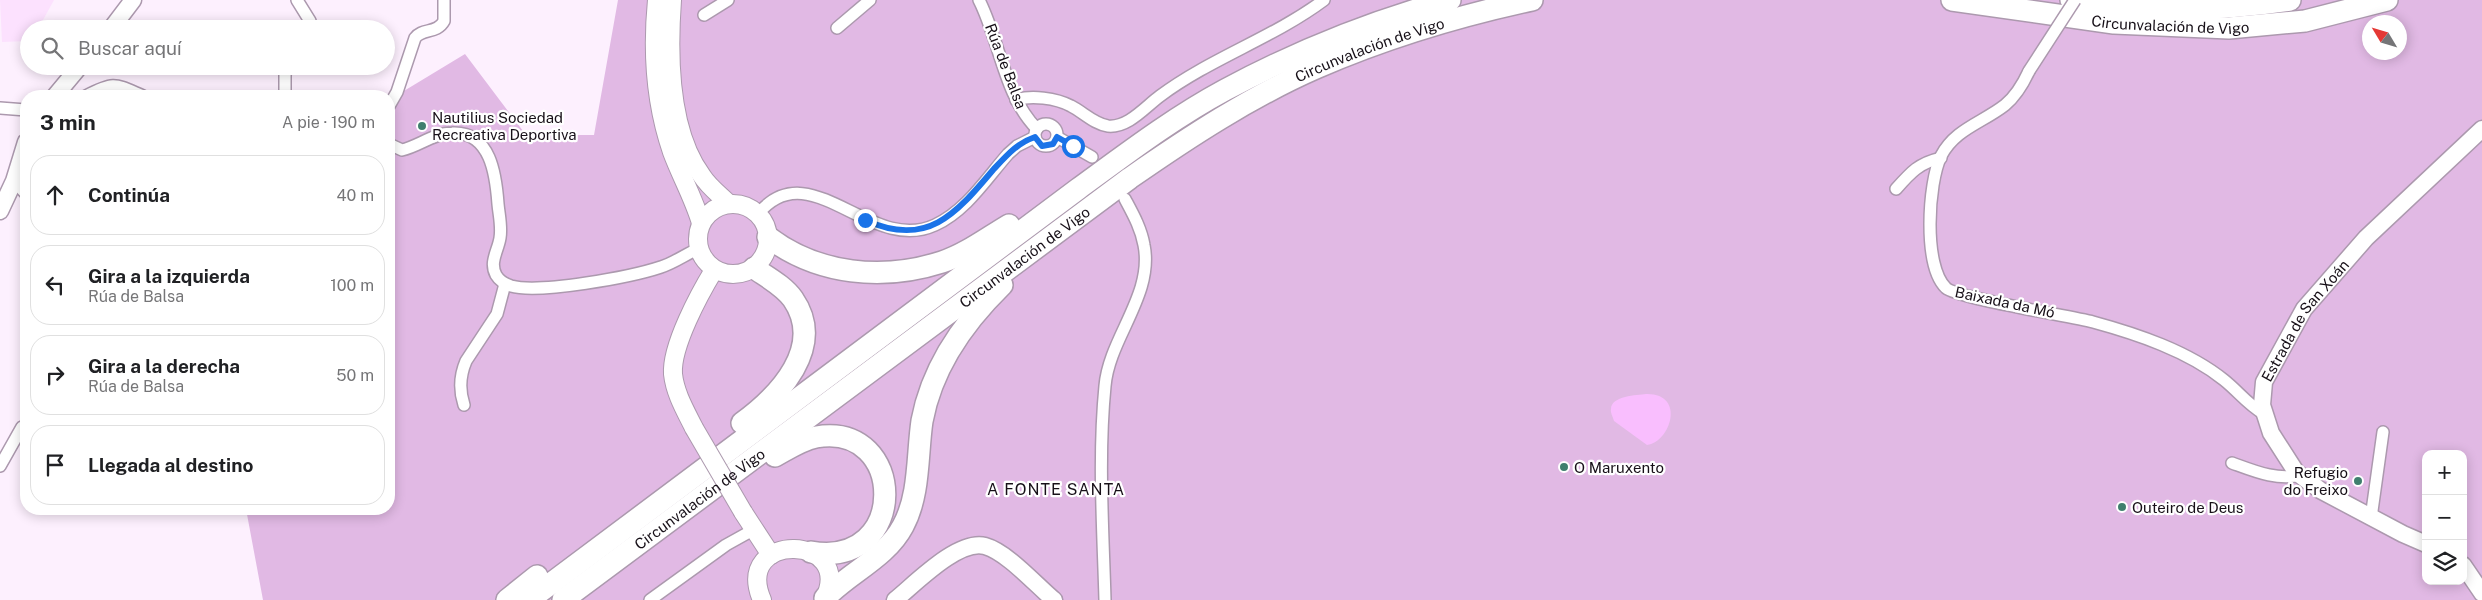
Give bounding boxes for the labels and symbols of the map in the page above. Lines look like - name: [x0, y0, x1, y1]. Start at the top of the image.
- street label: Circunvalación de Vigo: [2090, 11, 2250, 37]
- street label: Circunvalación de Vigo: [1292, 14, 1446, 85]
- north arrow: [2362, 15, 2407, 60]
- street label: Rúa de Balsa: [982, 21, 1030, 111]
- place label: Nautilius Sociedad Recreativa Deportiva: [432, 109, 577, 143]
- marker: Nautilius Sociedad Recreativa Deportiva: [416, 120, 428, 132]
- route start: [1062, 135, 1085, 158]
- street label: Circunvalación de Vigo: [956, 203, 1093, 311]
- route end: [854, 209, 877, 232]
- street label: Estrada de San Xoán: [2258, 256, 2352, 384]
- street label: Baixada da Mó: [1953, 283, 2057, 321]
- street label: Circunvalación de Vigo: [631, 444, 768, 553]
- place label: O Maruxento: [1574, 459, 1664, 476]
- marker: O Maruxento: [1558, 461, 1570, 473]
- place label: Refugio do Freixo: [2283, 464, 2348, 498]
- marker: Refugio do Freixo: [2352, 475, 2364, 487]
- district label: A FONTE SANTA: [987, 480, 1125, 499]
- place label: Outeiro de Deus: [2132, 499, 2243, 516]
- marker: Outeiro de Deus: [2116, 501, 2128, 513]

